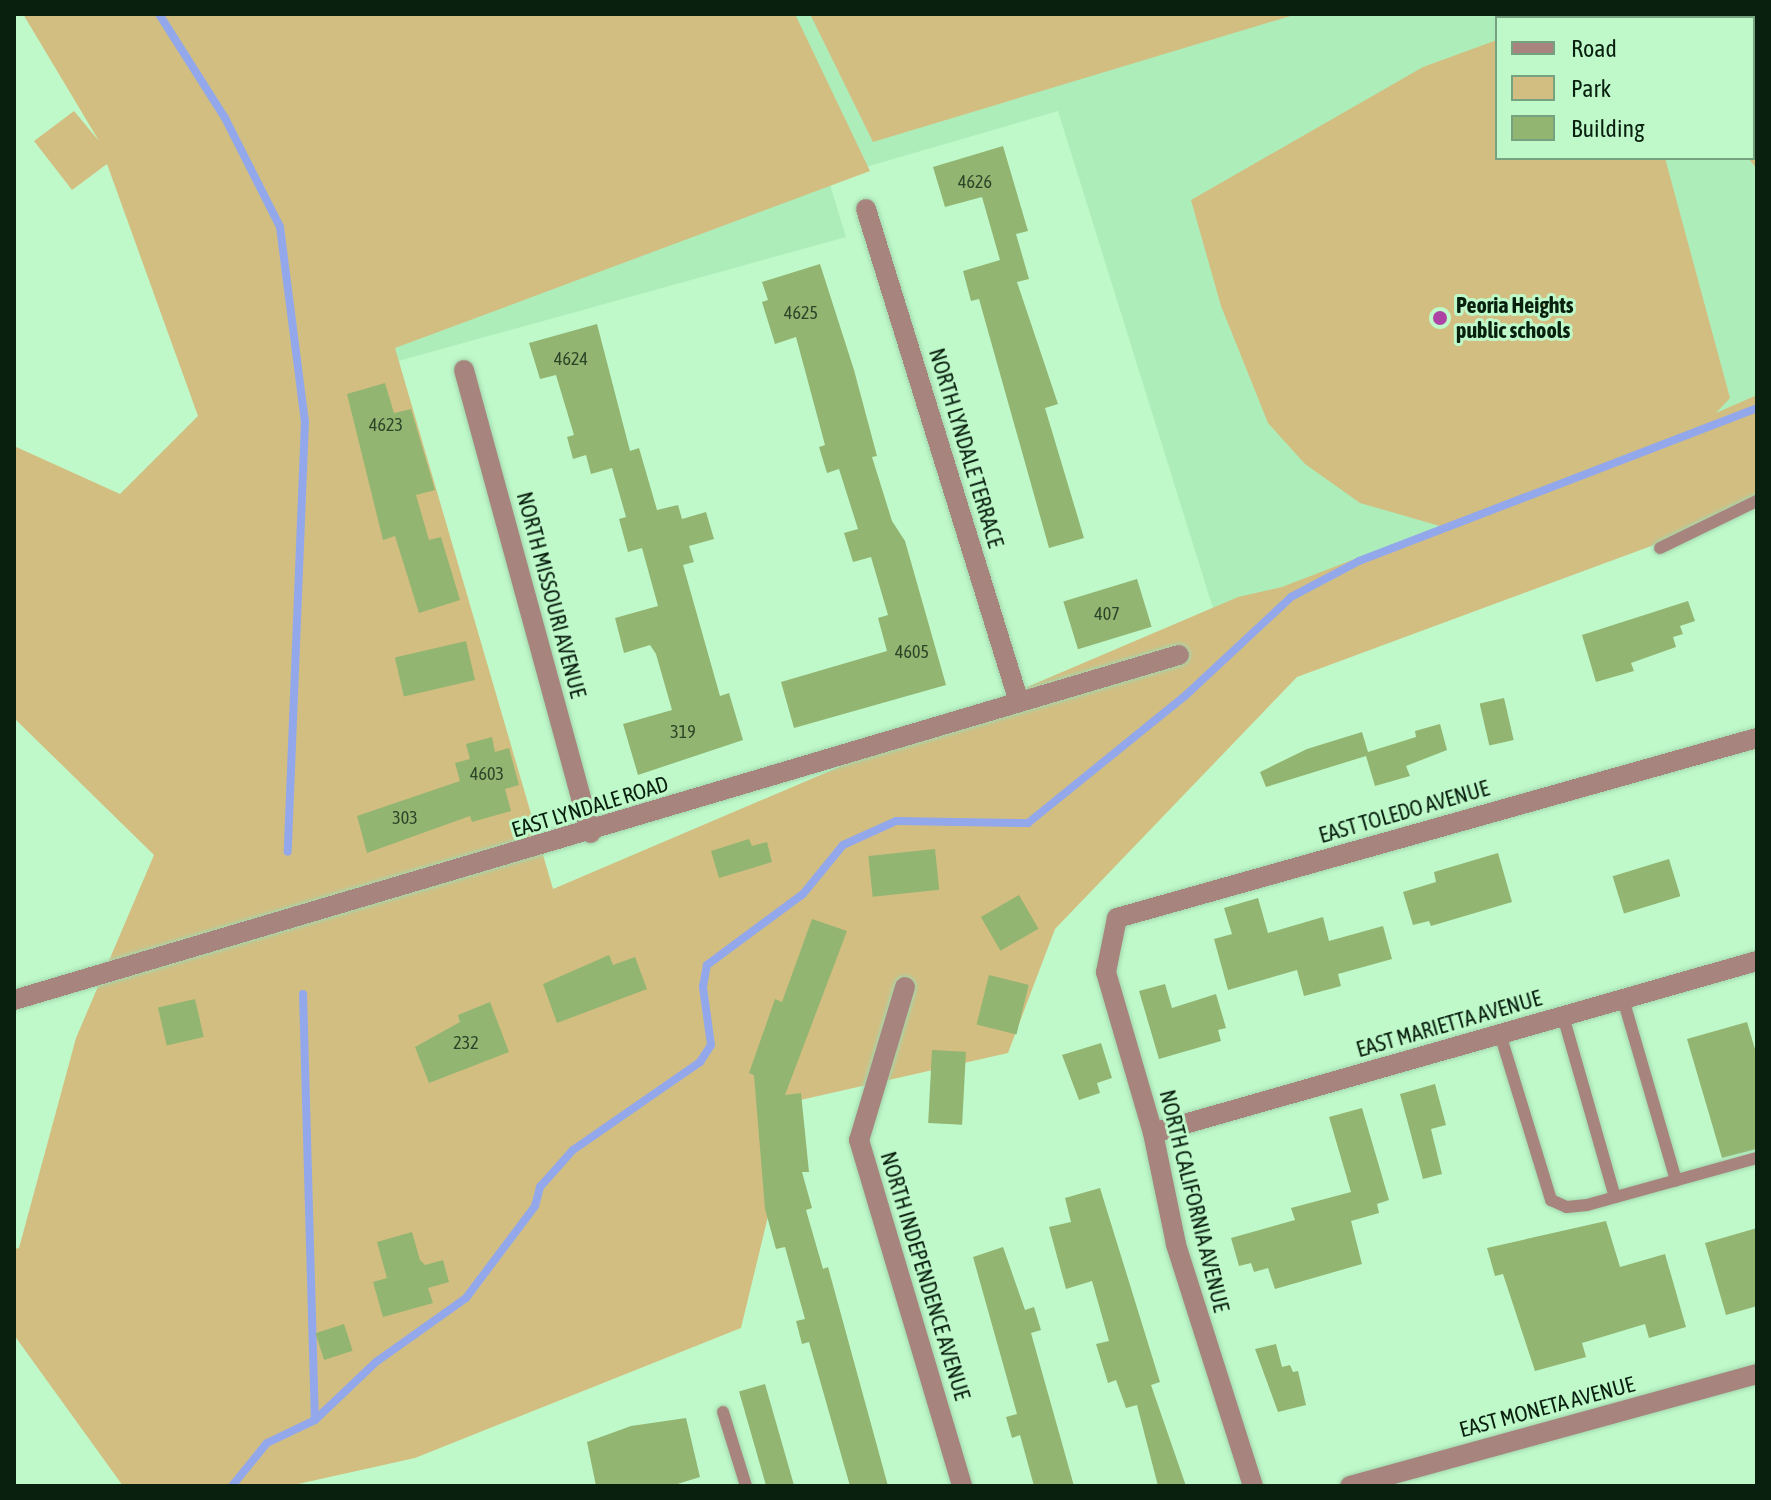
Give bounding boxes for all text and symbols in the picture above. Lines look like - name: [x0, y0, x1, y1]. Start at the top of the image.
- legend: [1495, 16, 1755, 160]
- text: Road: [1571, 35, 1617, 62]
- text: Park: [1571, 75, 1611, 102]
- text: Building: [1571, 115, 1644, 142]
- house number: 4626: [958, 171, 992, 193]
- place label: Peoria Heights public schools: [1456, 292, 1574, 344]
- house number: 4625: [784, 302, 818, 324]
- marker: Peoria Heights public schools: [1431, 309, 1449, 327]
- street label: NORTH LYNDALE TERRACE: [923, 345, 1009, 551]
- house number: 4624: [554, 348, 588, 370]
- house number: 4623: [369, 414, 403, 436]
- street label: NORTH MISSOURI AVENUE: [511, 489, 591, 701]
- house number: 407: [1094, 603, 1120, 625]
- house number: 4605: [895, 641, 929, 663]
- house number: 319: [670, 721, 696, 743]
- house number: 4603: [470, 763, 504, 785]
- street label: EAST LYNDALE ROAD: [508, 771, 672, 843]
- street label: EAST TOLEDO AVENUE: [1316, 775, 1492, 849]
- house number: 303: [392, 807, 418, 829]
- street label: EAST MARIETTA AVENUE: [1353, 985, 1545, 1063]
- house number: 232: [453, 1032, 479, 1054]
- street label: NORTH CALIFORNIA AVENUE: [1154, 1087, 1234, 1315]
- street label: NORTH INDEPENDENCE AVENUE: [875, 1149, 975, 1403]
- street label: EAST MONETA AVENUE: [1456, 1371, 1638, 1443]

